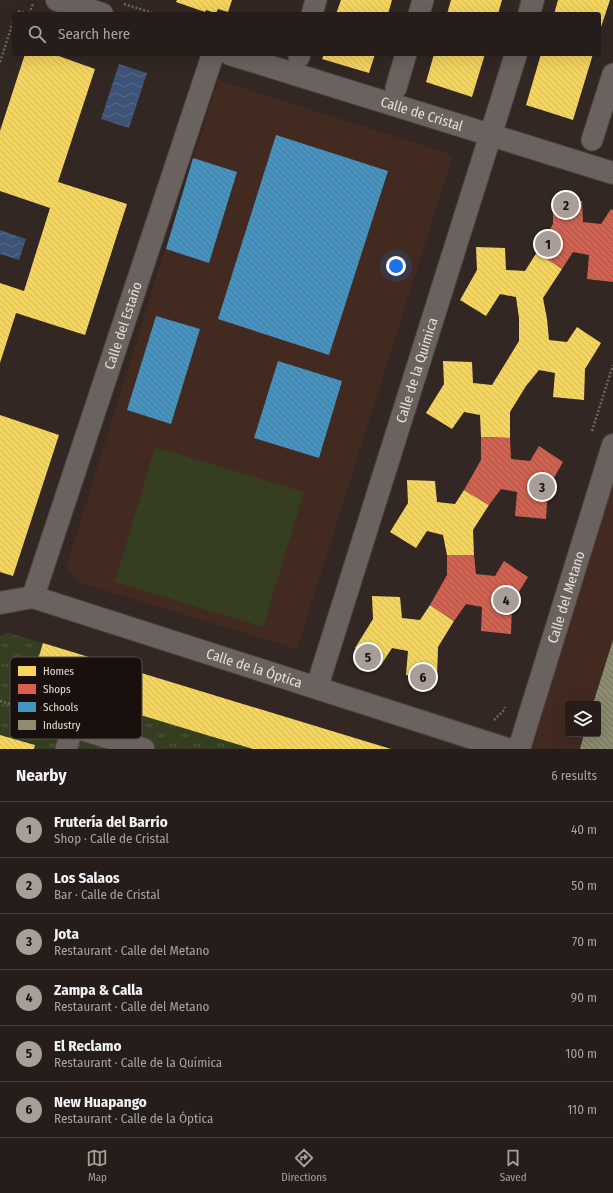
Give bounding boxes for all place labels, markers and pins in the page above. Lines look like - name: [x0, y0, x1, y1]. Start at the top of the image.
- pin: 2: [553, 190, 579, 220]
- pin: 1: [535, 229, 561, 259]
- pin: 3: [529, 472, 555, 502]
- pin: 4: [493, 585, 519, 615]
- pin: 5: [355, 642, 381, 672]
- pin: 6: [410, 662, 436, 692]

